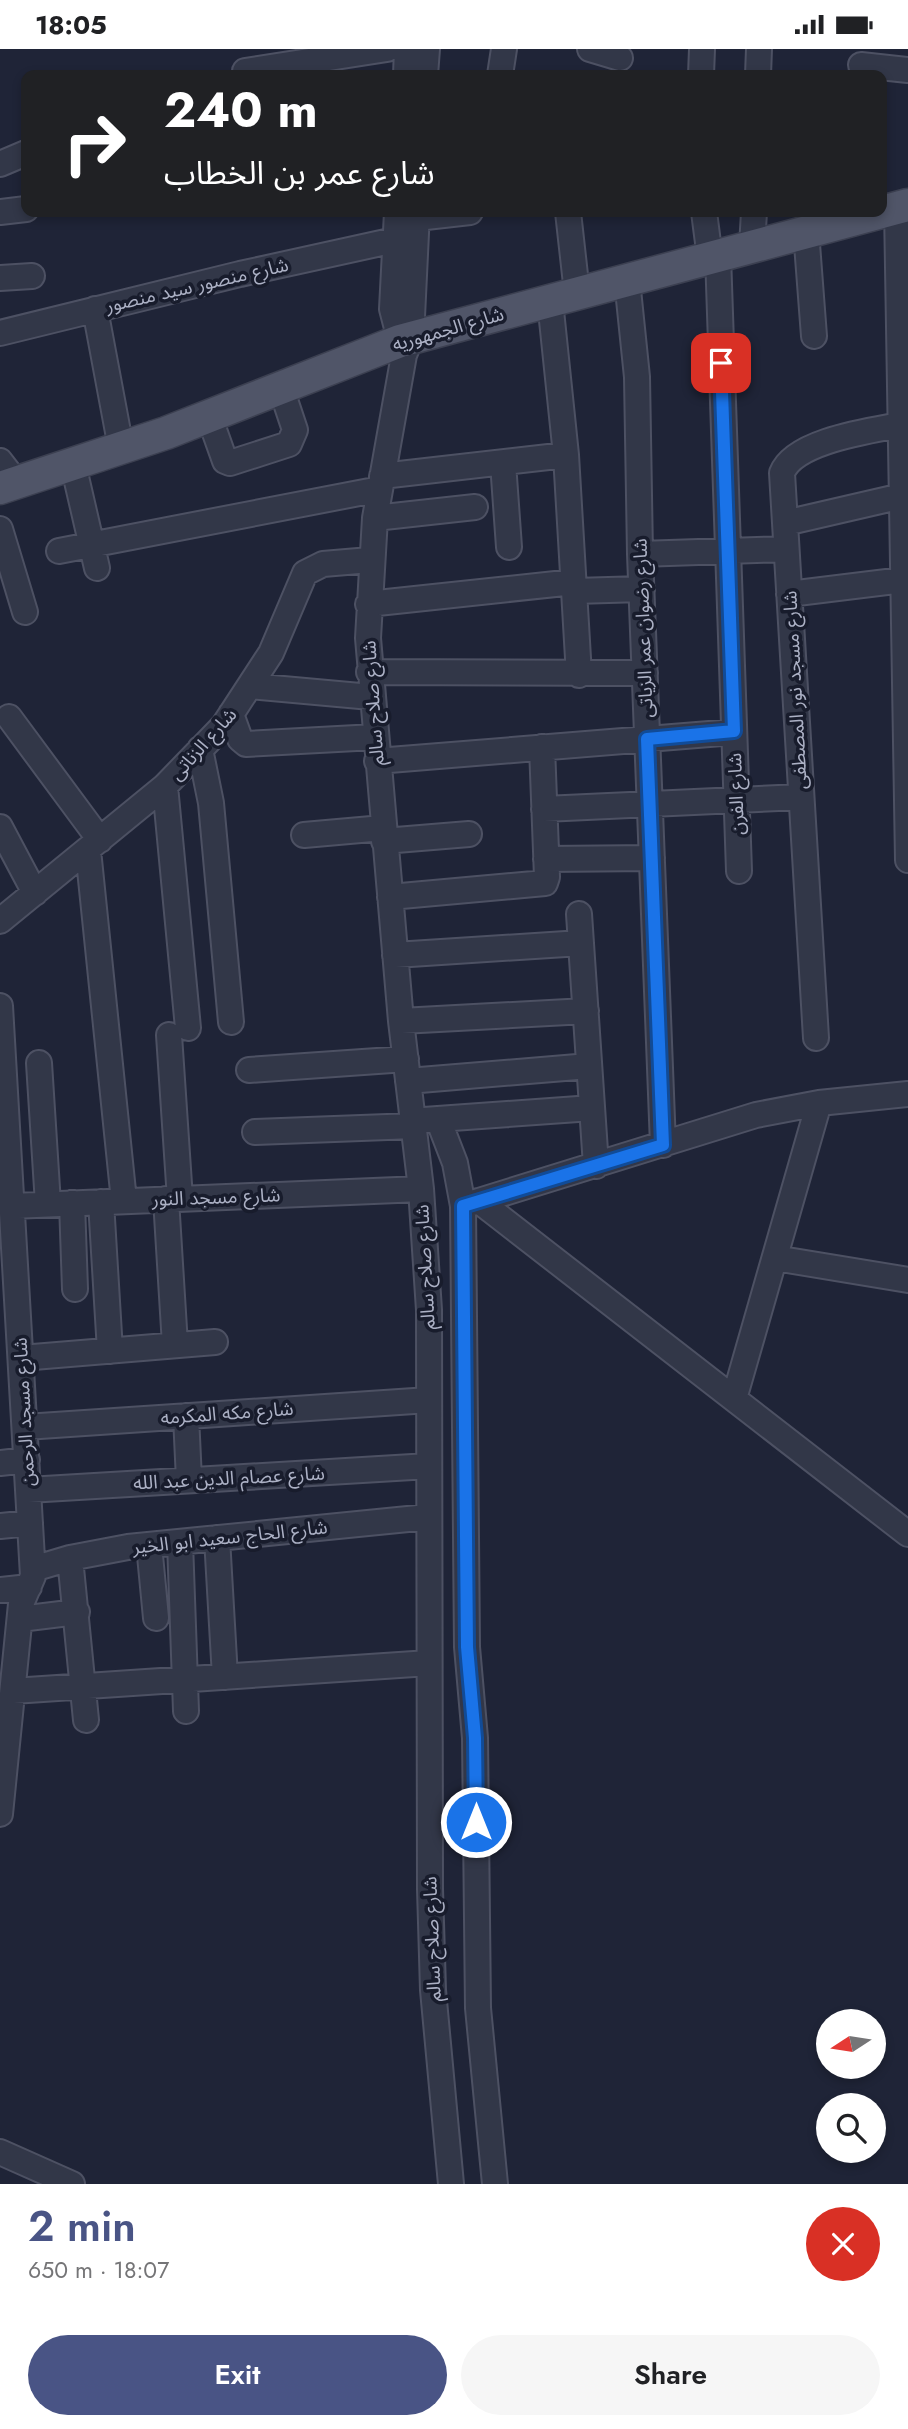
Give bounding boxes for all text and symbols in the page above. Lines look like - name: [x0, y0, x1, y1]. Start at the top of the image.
- text: 18:05: [35, 6, 107, 44]
- text: 240 m: [164, 75, 318, 145]
- icon: right: [49, 98, 140, 189]
- text: شارع عمر بن الخطاب: [164, 150, 435, 196]
- street label: شارع منصور سيد منصور: [102, 251, 291, 319]
- street label: شارع الجمهوريه: [389, 300, 507, 358]
- pin: [691, 333, 751, 393]
- icon: arrive: [702, 344, 740, 382]
- street label: شارع رضوان عمر الزياتى: [626, 538, 660, 718]
- street label: شارع مسجد نور المصطفى: [776, 590, 814, 790]
- street label: شارع صلاح سالم: [355, 640, 392, 766]
- street label: شارع الزناتى: [163, 702, 243, 786]
- street label: شارع الفرن: [721, 752, 751, 836]
- street label: شارع مسجد النور: [150, 1181, 281, 1213]
- street label: شارع صلاح سالم: [408, 1204, 443, 1330]
- street label: شارع مسجد الرحمن: [7, 1337, 41, 1487]
- street label: شارع مكه المكرمه: [160, 1395, 294, 1431]
- street label: شارع عصام الدين عبد الله: [133, 1459, 326, 1498]
- street label: شارع الحاج سعيد ابو الخير: [130, 1513, 329, 1561]
- position arrow: [439, 1785, 513, 1859]
- street label: شارع صلاح سالم: [416, 1876, 449, 2002]
- north arrow: [816, 2009, 886, 2079]
- map controls: [816, 2009, 886, 2163]
- button: search: [816, 2093, 886, 2163]
- text: 2 min: [28, 2196, 136, 2257]
- button: close: [806, 2207, 880, 2281]
- text: 650 m · 18:07: [28, 2253, 169, 2287]
- button: Exit: [28, 2335, 447, 2415]
- button: Share: [461, 2335, 880, 2415]

